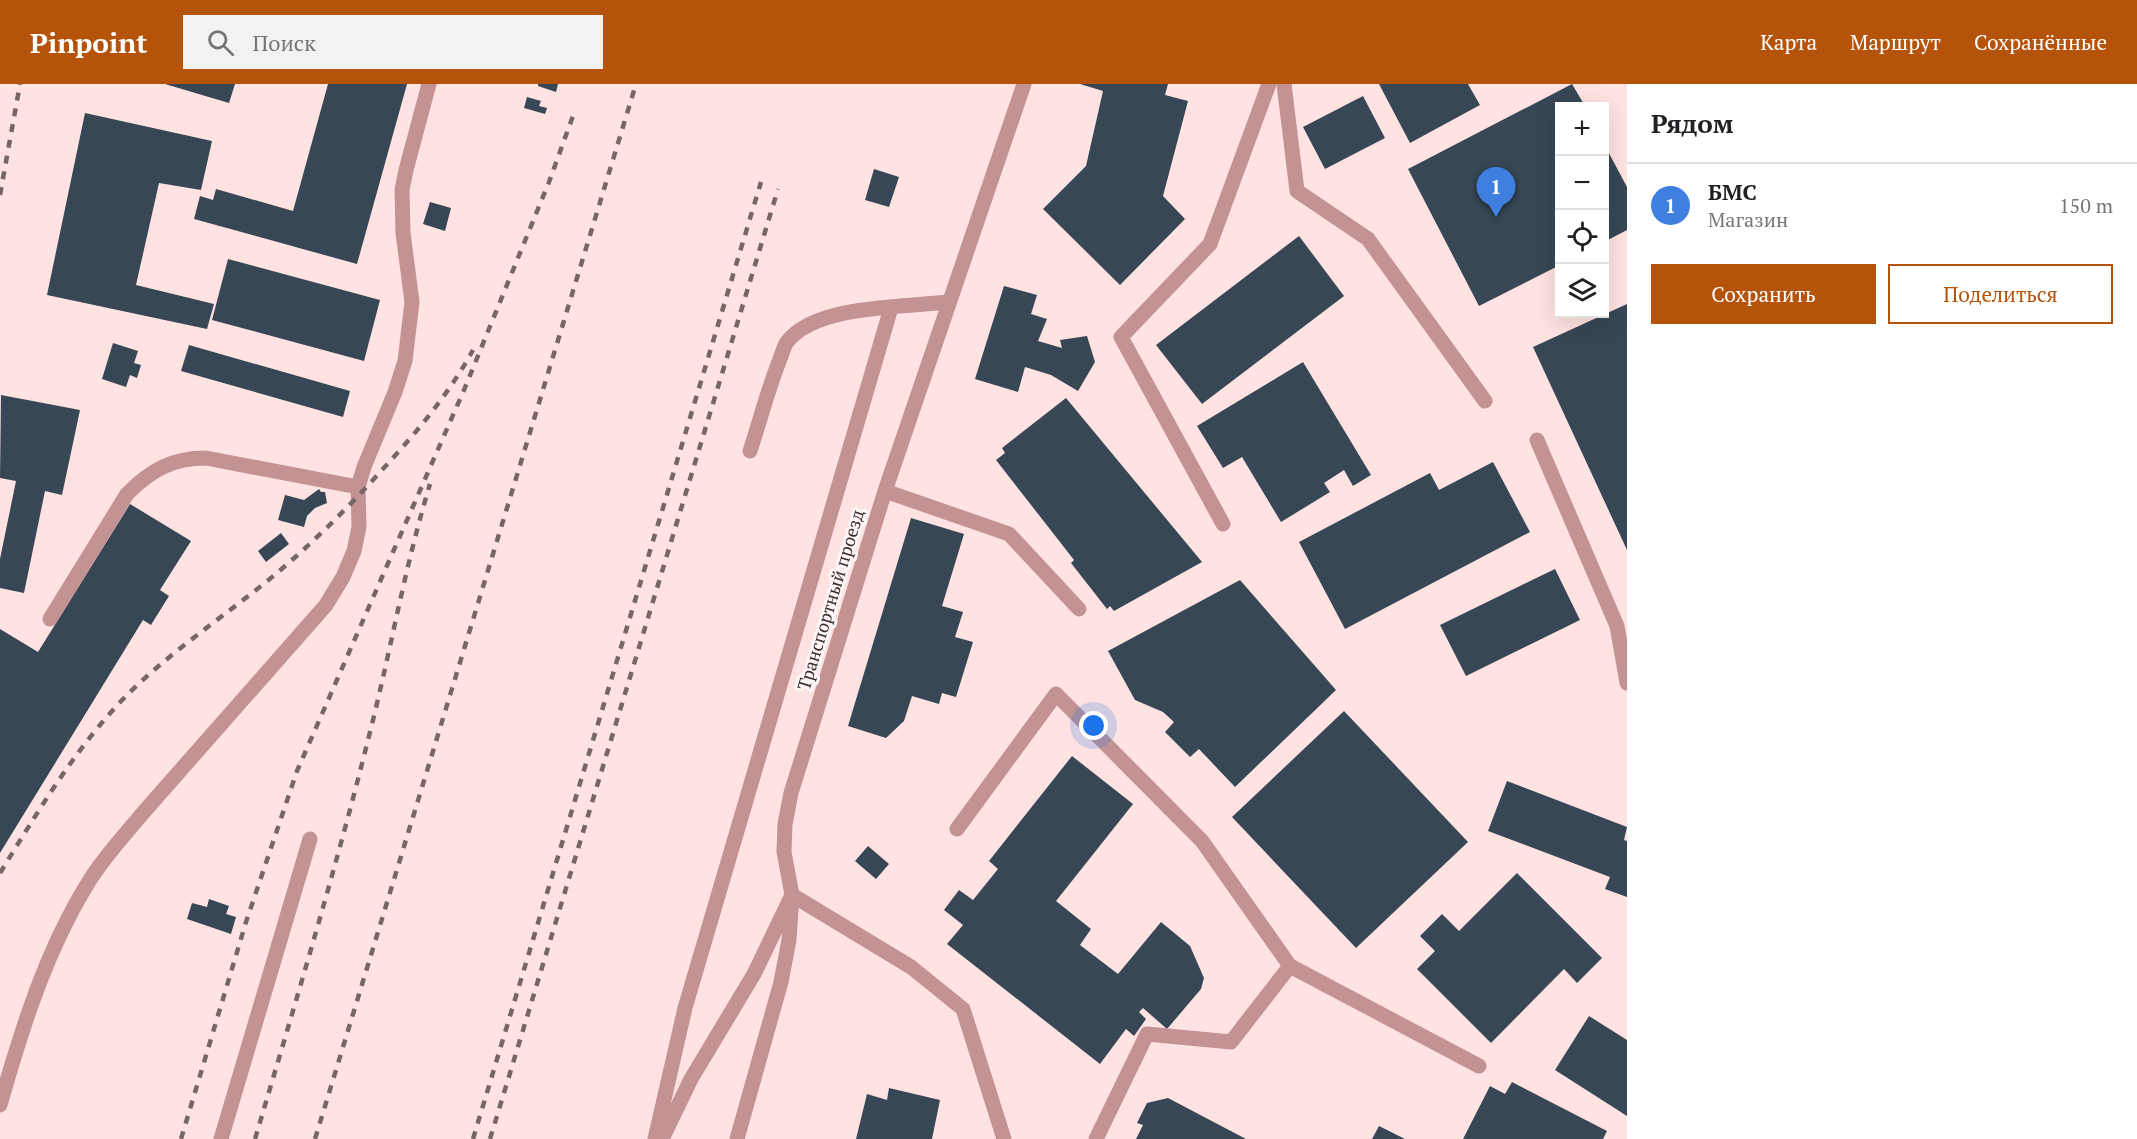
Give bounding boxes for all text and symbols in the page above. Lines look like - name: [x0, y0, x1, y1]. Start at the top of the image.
- search box: [183, 15, 603, 69]
- text: Pinpoint: [30, 24, 147, 61]
- icon: search: [204, 26, 237, 59]
- text: Поиск: [252, 28, 316, 57]
- text: Карта: [1760, 28, 1817, 56]
- text: Маршрут: [1850, 28, 1941, 56]
- text: Сохранённые: [1974, 28, 2107, 56]
- map controls: [1555, 102, 1609, 318]
- button: +: [1555, 102, 1609, 156]
- text: Рядом: [1651, 106, 1734, 140]
- button: −: [1555, 156, 1609, 210]
- pin: 1: [1476, 168, 1516, 217]
- text: БМС: [1708, 177, 1757, 206]
- text: 1: [1665, 192, 1676, 219]
- text: 150 m: [2059, 192, 2113, 219]
- text: Магазин: [1708, 206, 1788, 233]
- button: locate: [1555, 210, 1609, 264]
- button: layers: [1555, 264, 1609, 318]
- button: Сохранить: [1651, 264, 1876, 324]
- button: Поделиться: [1888, 264, 2113, 324]
- street label: Транспортный проезд: [791, 506, 869, 693]
- your location: [1079, 711, 1108, 740]

